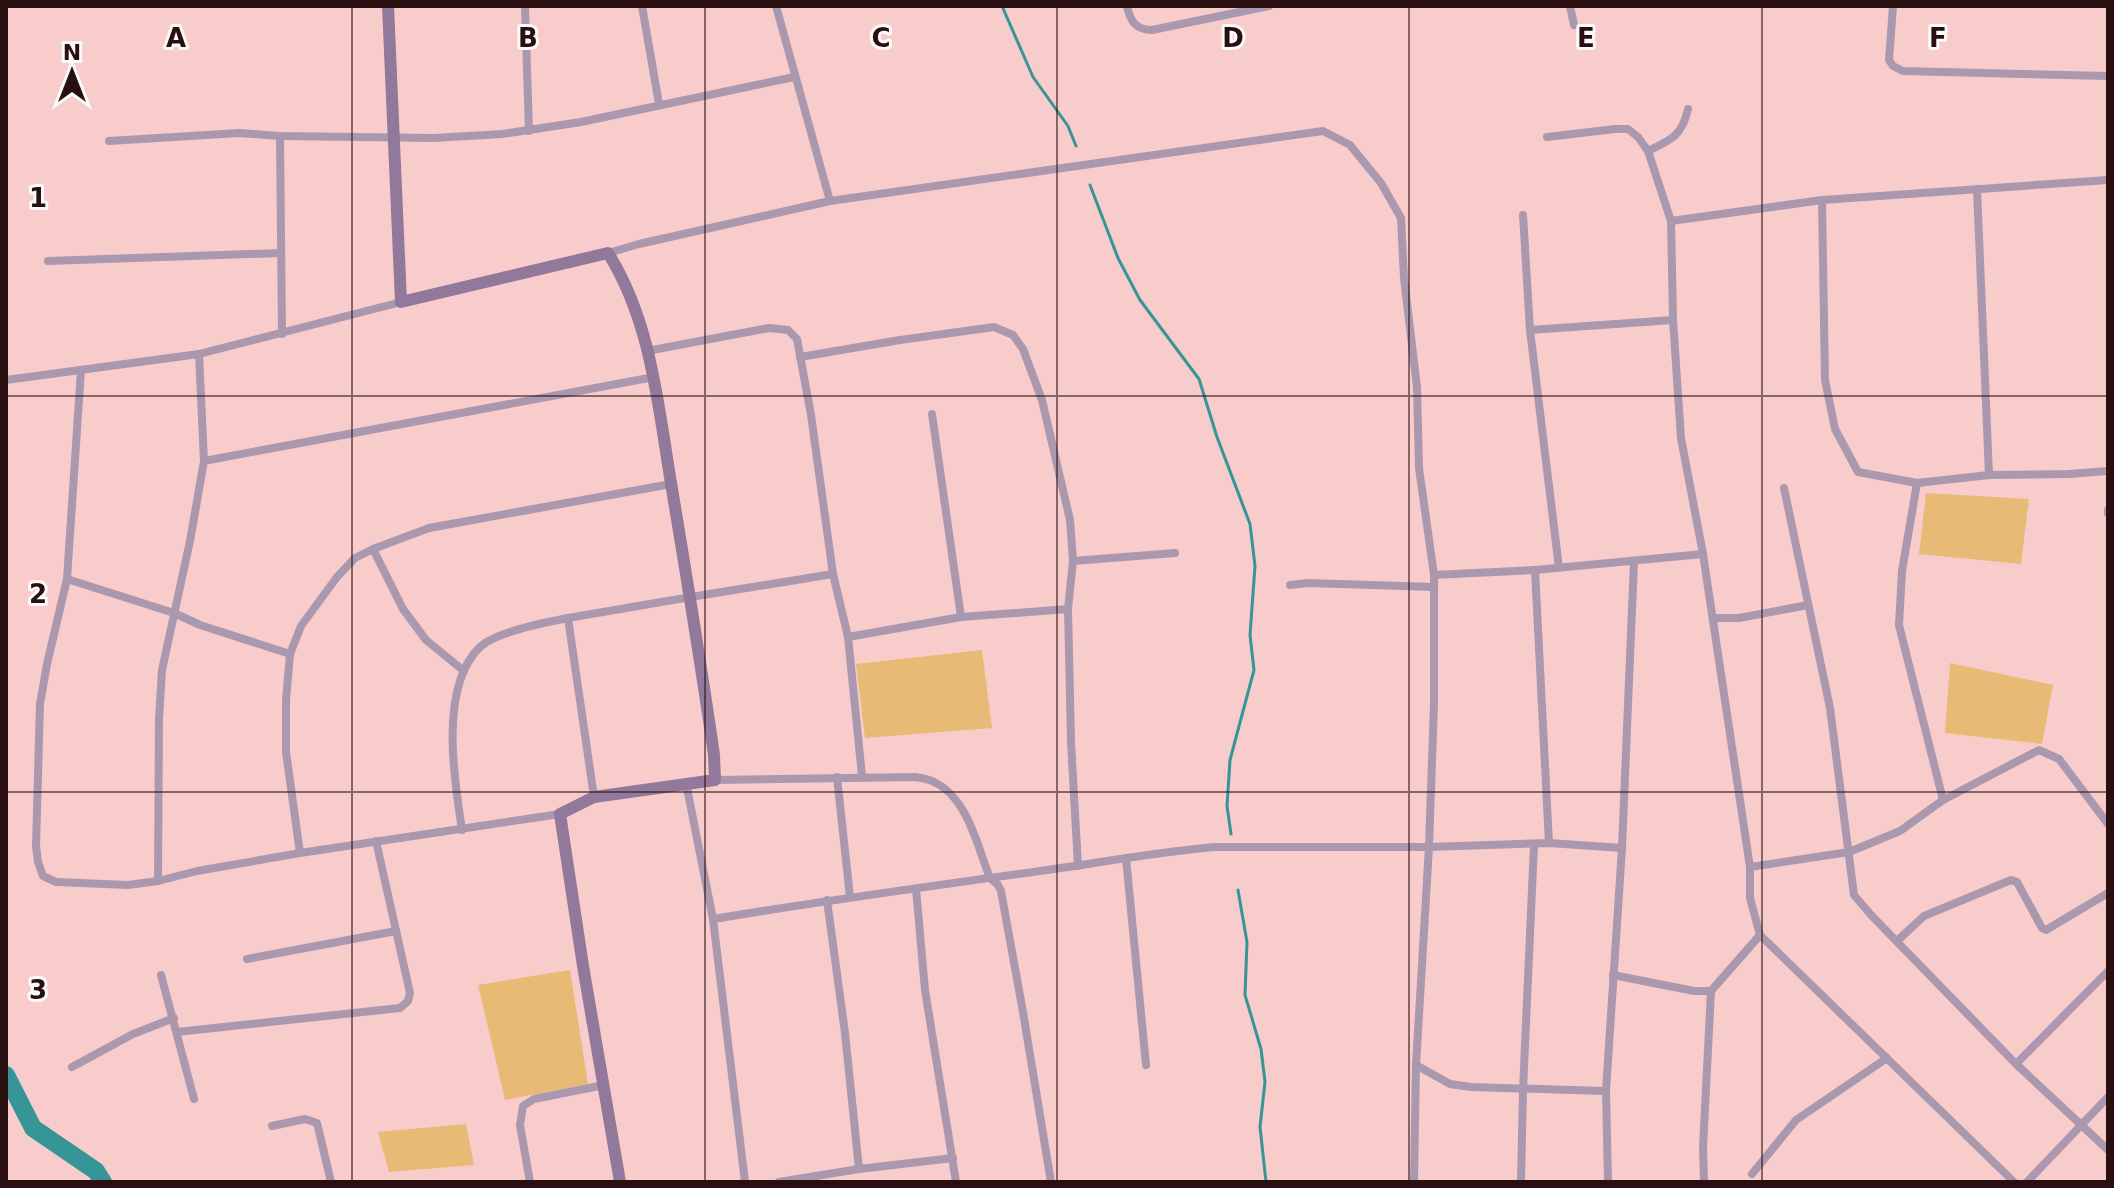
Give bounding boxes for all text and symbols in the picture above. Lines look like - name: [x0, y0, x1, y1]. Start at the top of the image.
- text: A: [166, 23, 186, 53]
- text: B: [518, 23, 538, 53]
- text: C: [871, 23, 891, 53]
- text: D: [1222, 23, 1244, 53]
- text: E: [1577, 23, 1595, 53]
- text: F: [1929, 23, 1947, 53]
- north arrow: [32, 32, 112, 112]
- text: N: [63, 40, 81, 65]
- text: 1: [29, 183, 47, 213]
- text: 2: [29, 579, 47, 609]
- text: 3: [29, 975, 47, 1005]

